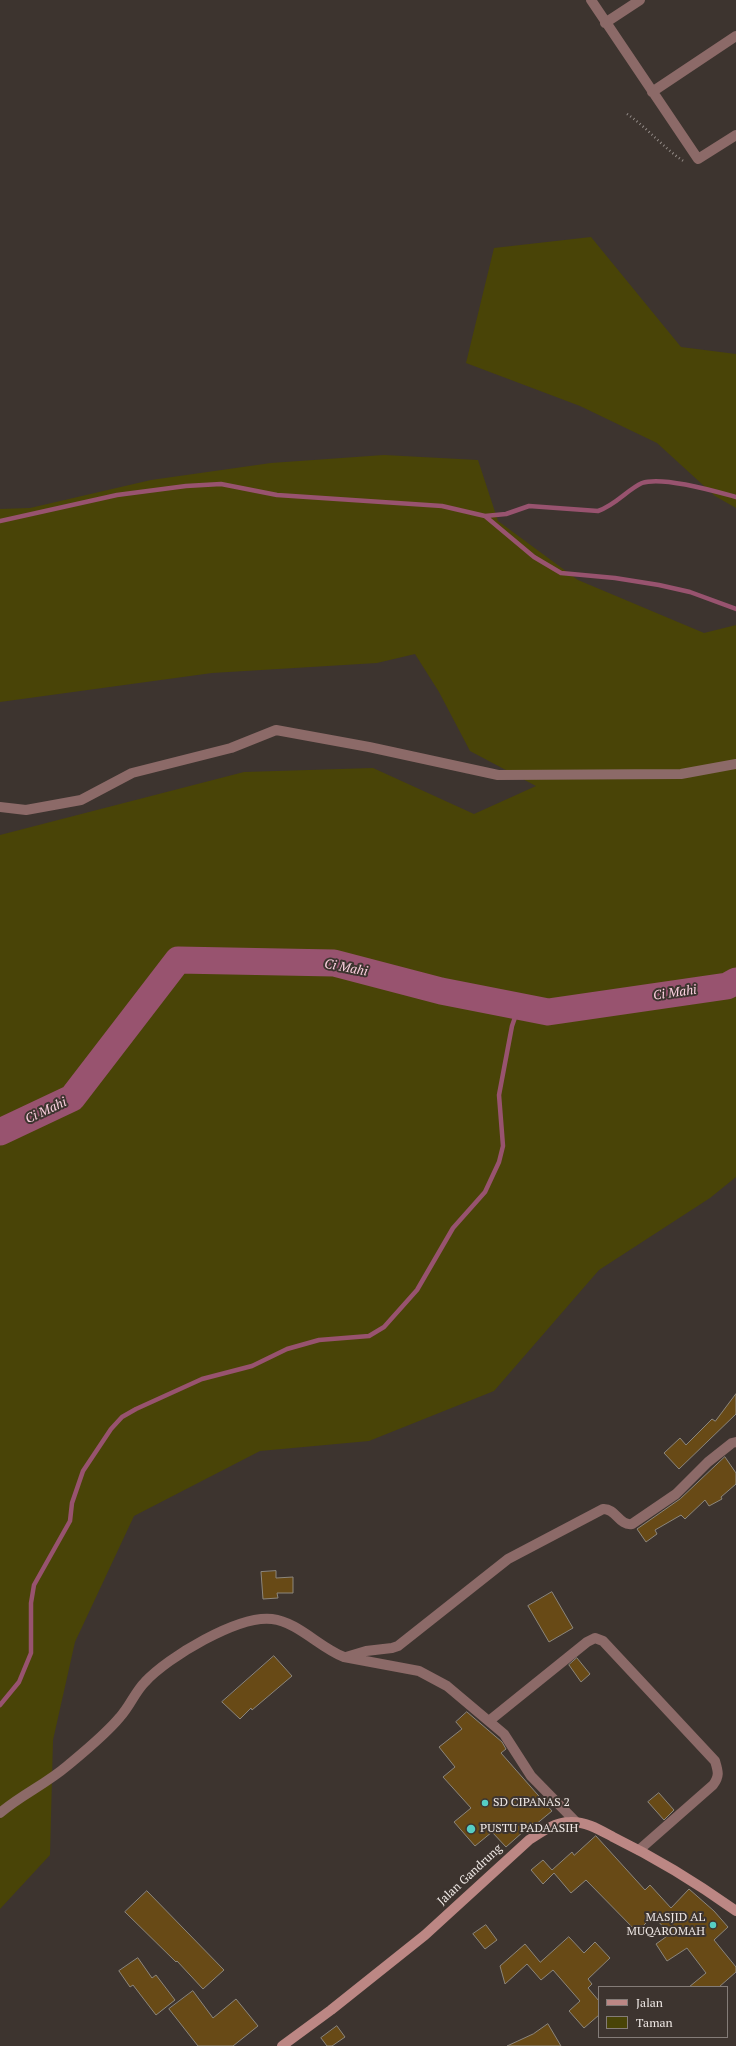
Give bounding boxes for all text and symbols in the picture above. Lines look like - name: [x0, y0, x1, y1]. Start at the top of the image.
- water label: Ci Mahi: [323, 956, 369, 980]
- water label: Ci Mahi: [652, 982, 698, 1004]
- water label: Ci Mahi: [23, 1095, 69, 1127]
- place label: SD CIPANAS 2: [493, 1796, 570, 1810]
- marker: SD CIPANAS 2: [480, 1798, 490, 1808]
- place label: PUSTU PADAASIH: [480, 1822, 578, 1836]
- marker: PUSTU PADAASIH: [465, 1823, 477, 1835]
- street label: Jalan Gandrung: [435, 1841, 505, 1909]
- place label: MASJID AL MUQAROMAH: [627, 1911, 705, 1939]
- marker: MASJID AL MUQAROMAH: [708, 1920, 718, 1930]
- legend: [598, 1986, 728, 2038]
- text: Jalan: [636, 1995, 663, 2010]
- text: Taman: [636, 2015, 673, 2030]

